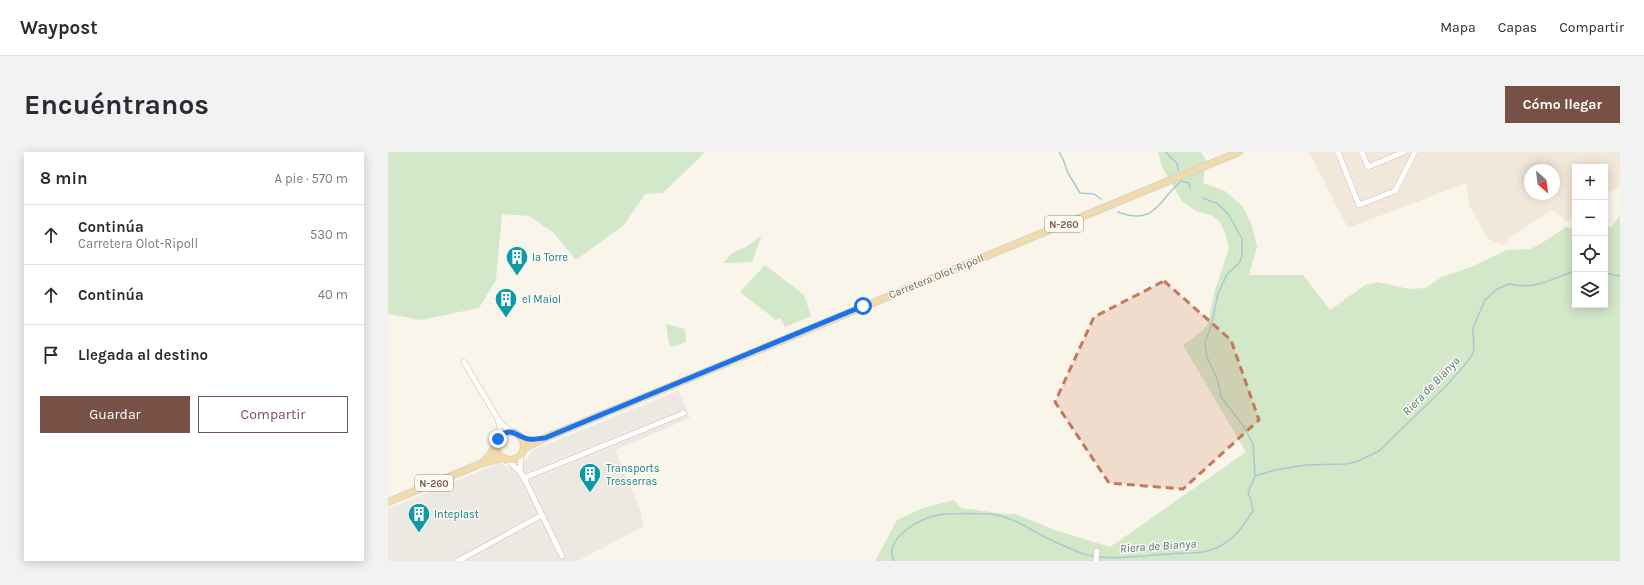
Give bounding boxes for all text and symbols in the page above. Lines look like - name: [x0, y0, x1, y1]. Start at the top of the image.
- text: Waypost: [20, 17, 98, 39]
- text: Mapa: [1440, 19, 1476, 36]
- text: Capas: [1498, 19, 1537, 36]
- text: Compartir: [1559, 19, 1624, 36]
- button: Cómo llegar: [1505, 86, 1620, 123]
- text: Encuéntranos: [24, 88, 209, 121]
- north arrow: [1524, 164, 1560, 200]
- map controls: [1572, 164, 1608, 308]
- button: +: [1572, 164, 1608, 200]
- text: 8 min: [40, 168, 88, 188]
- text: A pie · 570 m: [274, 171, 348, 186]
- button: −: [1572, 200, 1608, 236]
- road number: N-260: [1045, 216, 1083, 232]
- text: Continúa: [78, 218, 144, 236]
- icon: ahead: [40, 224, 62, 246]
- text: 530 m: [310, 227, 348, 242]
- text: Carretera Olot-Ripoll: [78, 236, 198, 251]
- button: locate: [1572, 236, 1608, 272]
- building icon: la Torre: [504, 244, 530, 277]
- place label: la Torre: [532, 251, 568, 264]
- street label: Carretera Olot-Ripoll: [887, 251, 986, 302]
- button: layers: [1572, 272, 1608, 308]
- icon: ahead: [40, 284, 62, 306]
- text: Continúa: [78, 286, 144, 304]
- building icon: el Maiol: [493, 286, 519, 319]
- text: 40 m: [318, 287, 348, 302]
- place label: el Maiol: [522, 293, 561, 306]
- route start: [854, 297, 872, 315]
- icon: arrive: [40, 344, 62, 366]
- text: Llegada al destino: [78, 346, 208, 364]
- water label: Riera de Bianya: [1399, 354, 1463, 418]
- button: Guardar: [40, 396, 190, 433]
- button: Compartir: [198, 396, 348, 433]
- route end: [489, 430, 507, 448]
- building icon: Transports Tresserras: [577, 461, 603, 494]
- place label: Transports Tresserras: [606, 462, 660, 488]
- road number: N-260: [415, 475, 453, 491]
- building icon: Inteplast: [406, 501, 432, 534]
- place label: Inteplast: [434, 508, 479, 521]
- water label: Riera de Bianya: [1119, 536, 1197, 556]

